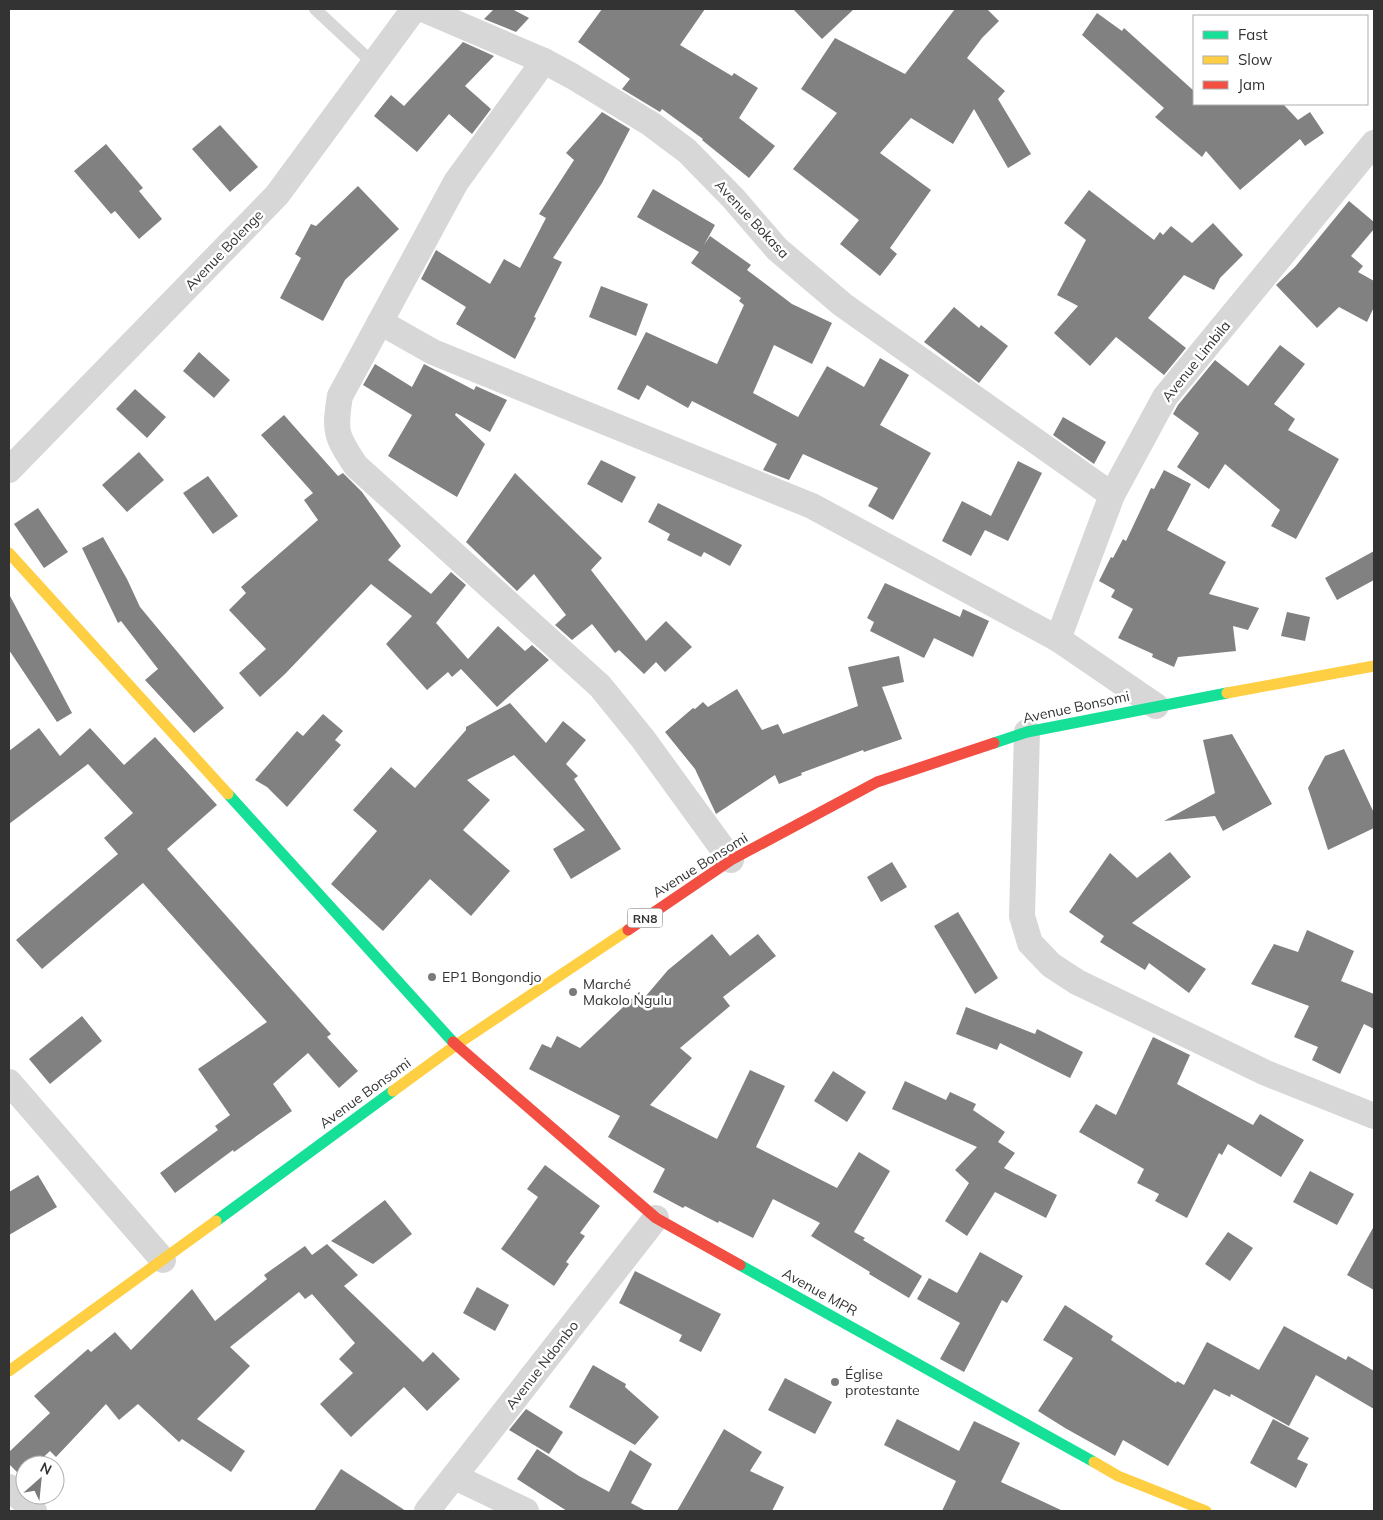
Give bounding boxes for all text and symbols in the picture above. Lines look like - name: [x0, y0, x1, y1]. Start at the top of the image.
- legend: [1193, 15, 1368, 105]
- text: Fast: [1238, 25, 1268, 44]
- text: Slow: [1238, 50, 1272, 69]
- text: Jam: [1238, 75, 1265, 94]
- street label: Avenue Bokasa: [711, 176, 793, 262]
- street label: Avenue Bolenge: [181, 206, 267, 294]
- street label: Avenue Limbila: [1158, 317, 1234, 405]
- street label: Avenue Bonsomi: [1021, 687, 1131, 727]
- street label: Avenue Bonsomi: [649, 829, 751, 901]
- road number: RN8: [628, 908, 662, 928]
- place label: EP1 Bongondjo: [442, 968, 541, 986]
- marker: EP1 Bongondjo: [426, 971, 438, 983]
- place label: Marché Makolo Ngulu: [583, 975, 672, 1009]
- marker: Marché Makolo Ngulu: [567, 986, 579, 998]
- street label: Avenue Bonsomi: [316, 1054, 414, 1132]
- street label: Avenue MPR: [779, 1264, 861, 1320]
- street label: Avenue Ndombo: [502, 1317, 582, 1413]
- place label: Église protestante: [845, 1365, 920, 1399]
- marker: Église protestante: [829, 1376, 841, 1388]
- north arrow: [15, 1455, 65, 1505]
- text: N: [37, 1458, 55, 1479]

